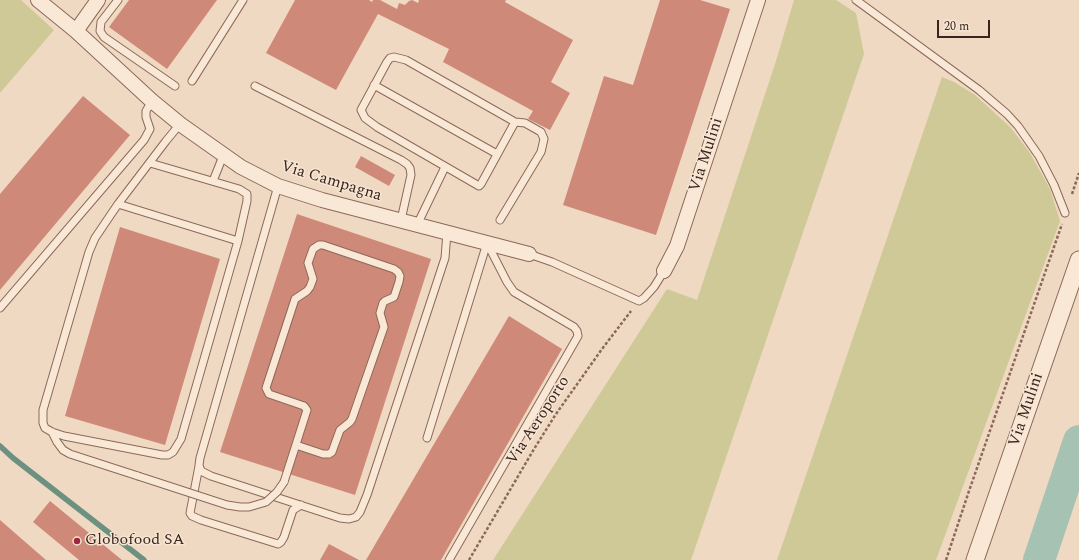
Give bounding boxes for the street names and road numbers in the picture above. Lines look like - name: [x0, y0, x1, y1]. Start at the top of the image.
- street label: Via Mulini: [686, 115, 728, 195]
- street label: Via Campagna: [278, 158, 384, 206]
- street label: Via Mulini: [1005, 370, 1049, 450]
- street label: Via Aeroporto: [503, 373, 575, 469]

